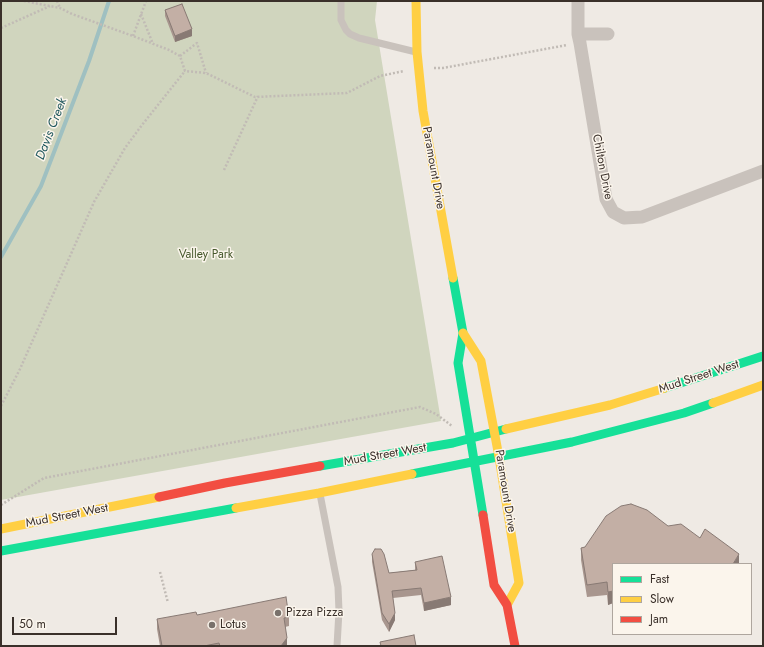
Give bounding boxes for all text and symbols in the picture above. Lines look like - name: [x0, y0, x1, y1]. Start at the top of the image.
- water label: Davis Creek: [33, 96, 71, 162]
- street label: Paramount Drive: [419, 126, 447, 210]
- street label: Chilton Drive: [589, 133, 615, 201]
- park label: Valley Park: [179, 248, 233, 262]
- street label: Mud Street West: [657, 357, 741, 397]
- street label: Mud Street West: [343, 441, 427, 469]
- street label: Paramount Drive: [491, 449, 519, 533]
- street label: Mud Street West: [25, 501, 109, 531]
- legend: [612, 563, 752, 635]
- text: Fast: [650, 570, 669, 588]
- text: Slow: [650, 590, 674, 608]
- place label: Pizza Pizza: [286, 606, 343, 620]
- marker: Pizza Pizza: [273, 608, 283, 618]
- scale bar: [14, 609, 119, 635]
- text: Jam: [650, 610, 668, 628]
- text: 50 m: [19, 615, 46, 633]
- place label: Lotus: [220, 618, 246, 632]
- marker: Lotus: [207, 620, 217, 630]

